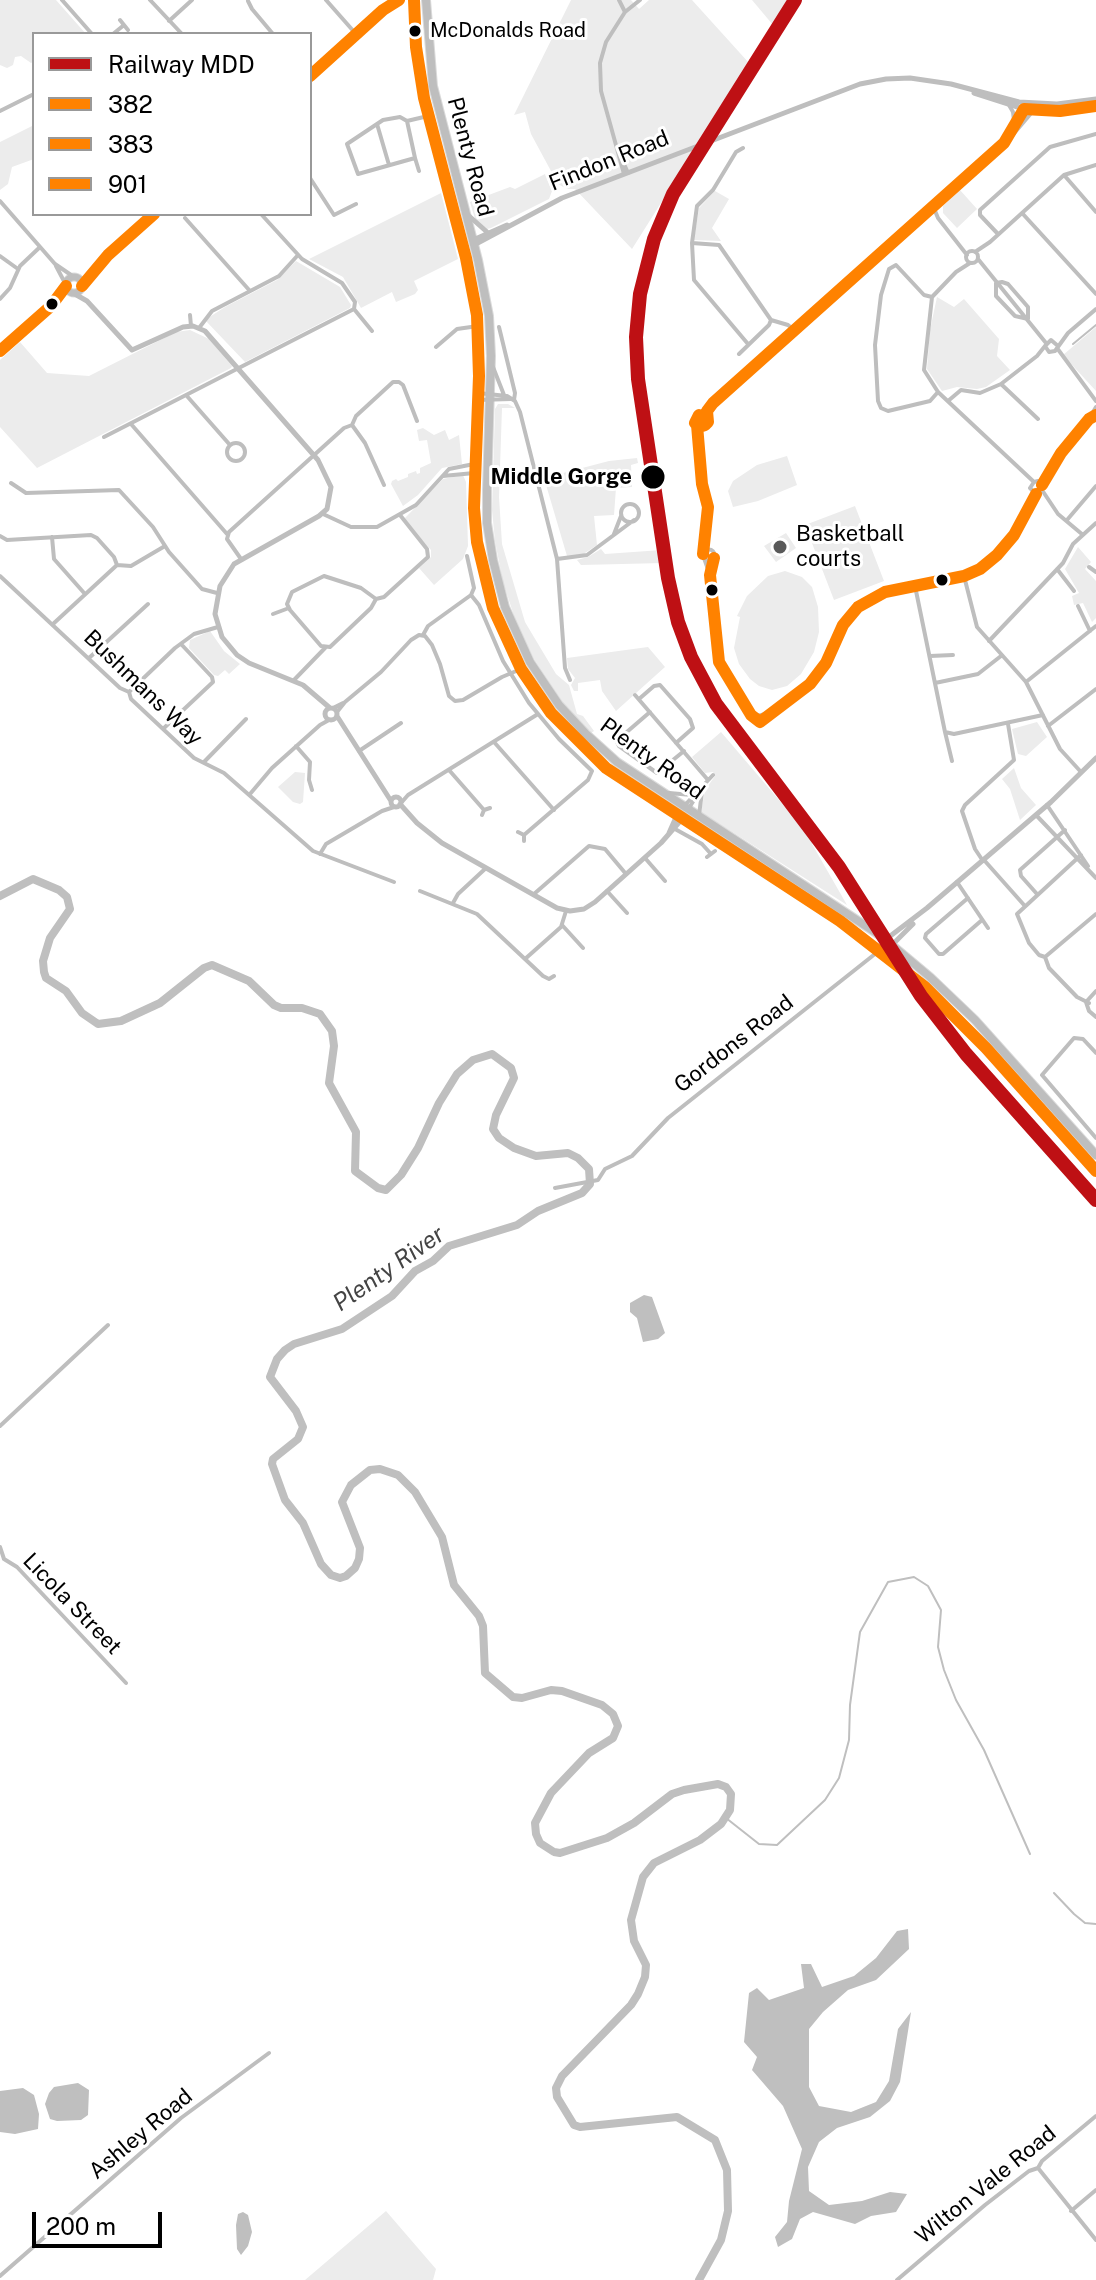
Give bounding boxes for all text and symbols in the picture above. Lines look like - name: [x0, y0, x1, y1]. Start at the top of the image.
- place label: McDonalds Road: [430, 19, 586, 43]
- marker: McDonalds Road: [407, 23, 423, 39]
- legend: [32, 32, 312, 216]
- text: Railway MDD: [108, 50, 255, 78]
- text: 382: [108, 90, 153, 118]
- street label: Plenty Road: [441, 94, 499, 220]
- street label: Findon Road: [545, 125, 673, 197]
- text: 383: [108, 130, 153, 158]
- text: 901: [108, 170, 147, 198]
- unlabelled marker: [44, 296, 60, 312]
- marker: Middle Gorge: [639, 463, 667, 491]
- place label: Middle Gorge: [490, 464, 632, 490]
- place label: Basketball courts: [796, 521, 904, 572]
- marker: Basketball courts: [771, 538, 789, 556]
- unlabelled marker: [934, 572, 950, 588]
- unlabelled marker: [704, 582, 720, 598]
- street label: Bushmans Way: [78, 625, 208, 751]
- street label: Plenty Road: [595, 712, 709, 806]
- street label: Gordons Road: [669, 989, 799, 1099]
- water label: Plenty River: [328, 1220, 450, 1318]
- street label: Licola Street: [17, 1548, 127, 1660]
- street label: Ashley Road: [84, 2083, 198, 2185]
- street label: Wilton Vale Road: [910, 2120, 1062, 2250]
- scale bar: [36, 2196, 166, 2246]
- text: 200 m: [46, 2212, 116, 2240]

